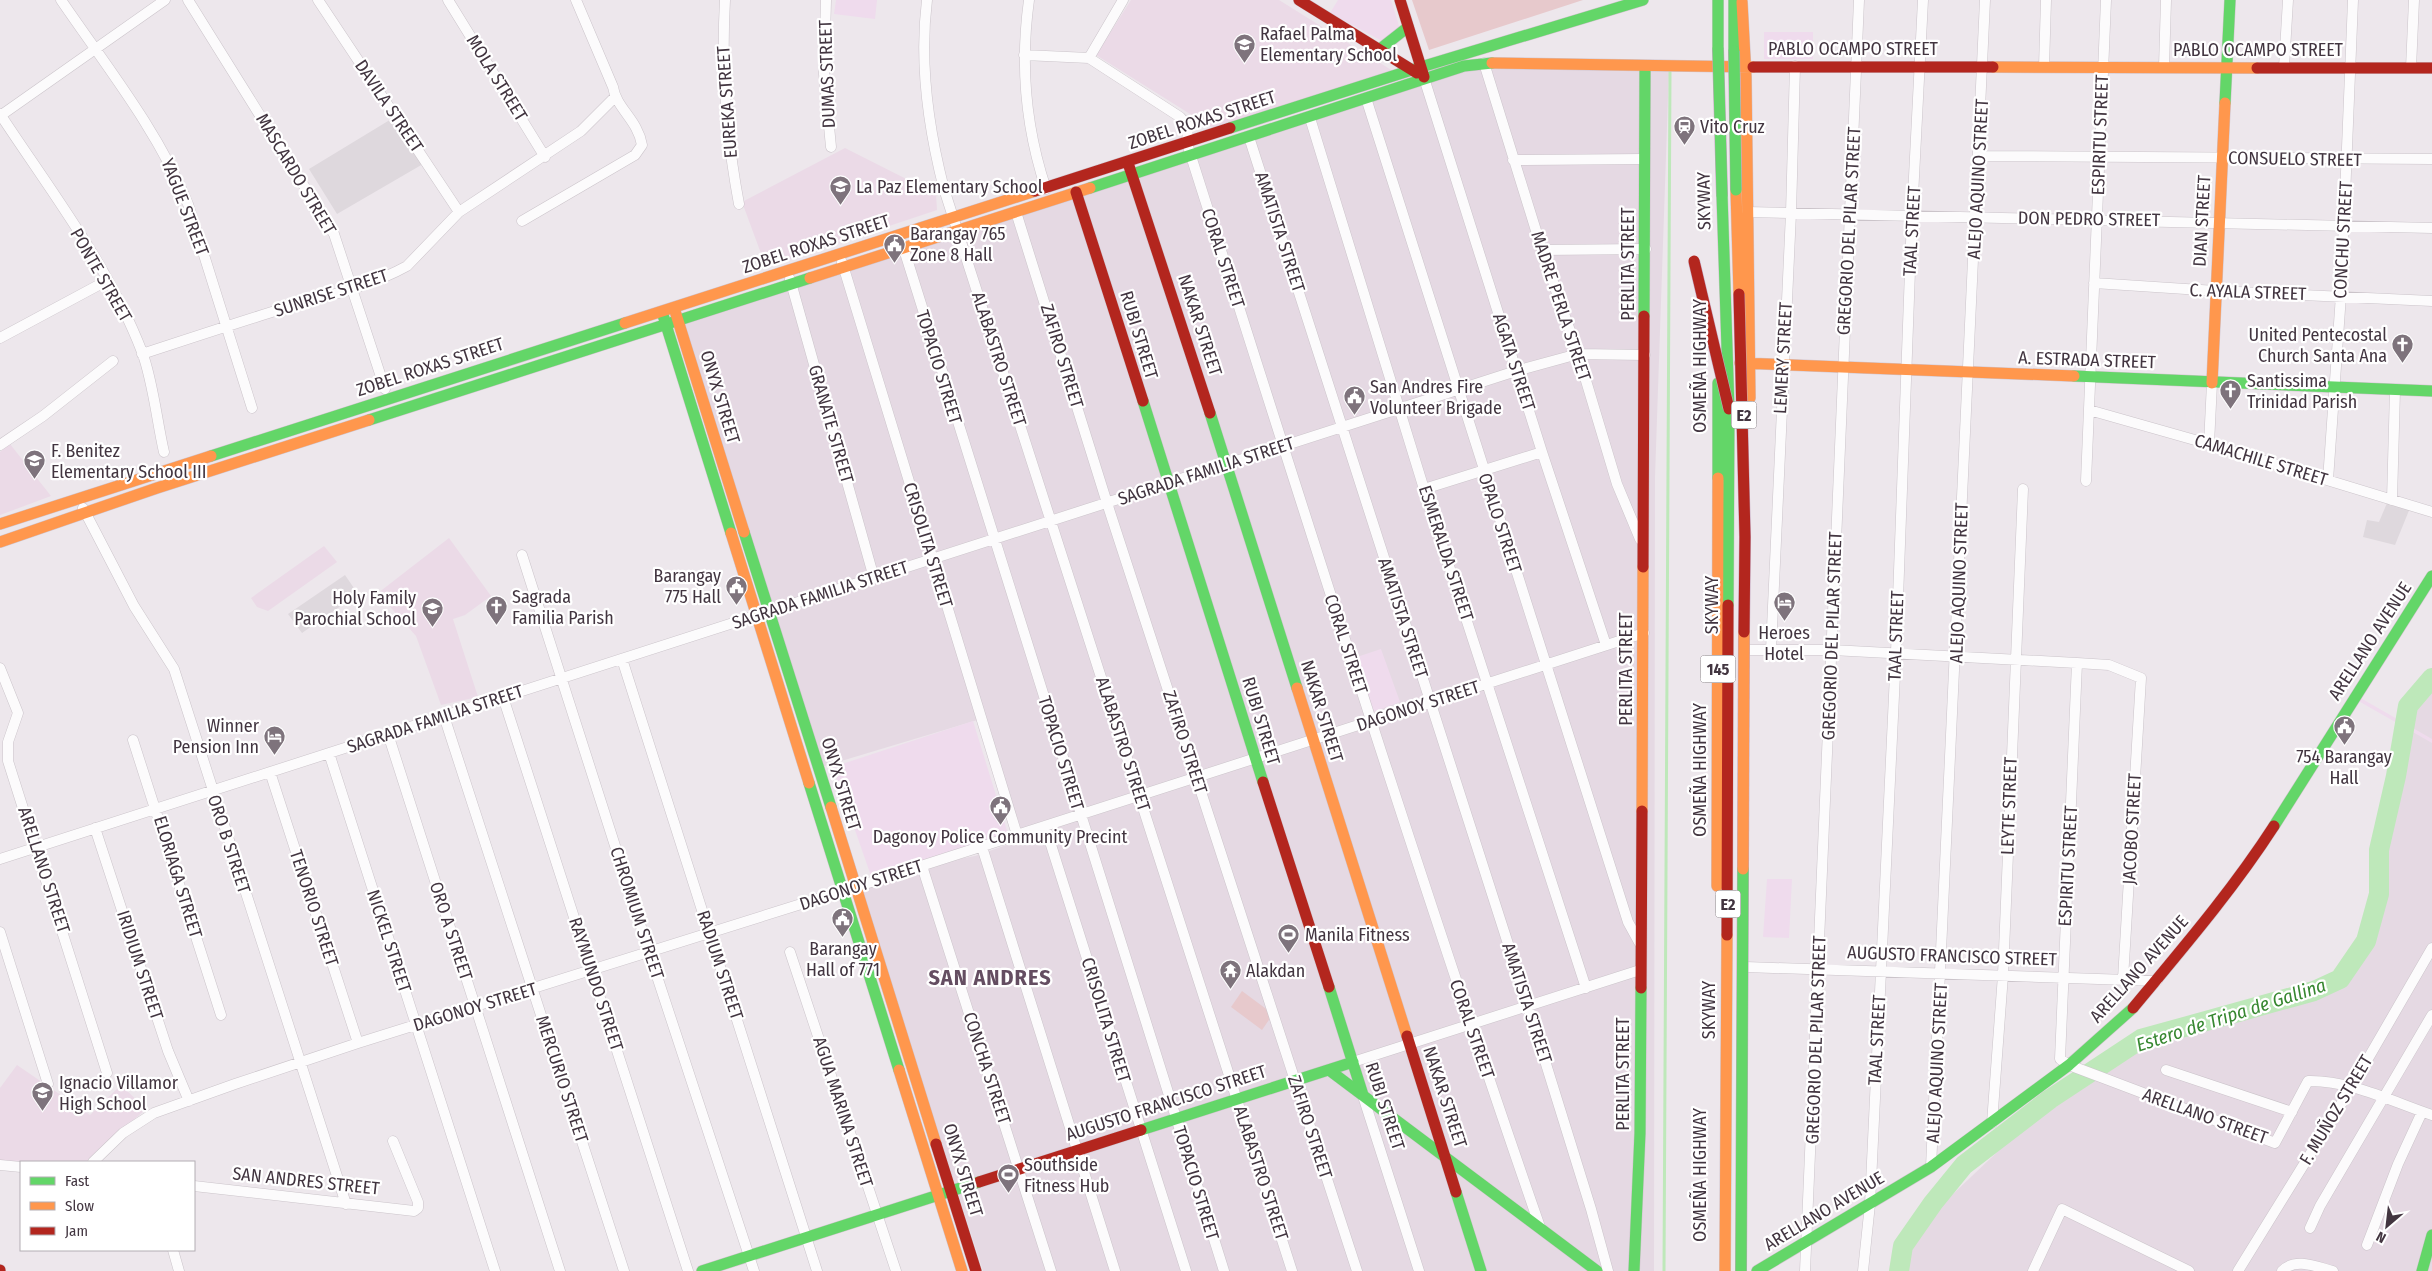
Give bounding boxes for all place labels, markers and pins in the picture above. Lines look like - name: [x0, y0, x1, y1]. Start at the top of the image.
- place label: Rafael Palma Elementary School: [1260, 23, 1397, 66]
- school or university icon: Rafael Palma Elementary School: [1232, 32, 1256, 63]
- station icon: Vito Cruz: [1672, 115, 1696, 146]
- place label: Vito Cruz: [1700, 116, 1765, 138]
- school or university icon: La Paz Elementary School: [828, 175, 852, 206]
- place label: La Paz Elementary School: [856, 176, 1043, 198]
- place label: Barangay 765 Zone 8 Hall: [910, 223, 1006, 266]
- public building icon: Barangay 765 Zone 8 Hall: [882, 232, 906, 263]
- place label: United Pentecostal Church Santa Ana: [2249, 324, 2387, 367]
- church icon: United Pentecostal Church Santa Ana: [2391, 333, 2415, 364]
- place label: Santissima Trinidad Parish: [2247, 370, 2357, 413]
- place label: San Andres Fire Volunteer Brigade: [1370, 376, 1502, 419]
- church icon: Santissima Trinidad Parish: [2219, 379, 2243, 410]
- public building icon: San Andres Fire Volunteer Brigade: [1342, 385, 1366, 416]
- place label: F. Benitez Elementary School III: [51, 440, 206, 483]
- school or university icon: F. Benitez Elementary School III: [23, 449, 47, 480]
- place label: Barangay 775 Hall: [654, 565, 721, 608]
- public building icon: Barangay 775 Hall: [725, 574, 749, 605]
- place label: Sagrada Familia Parish: [512, 586, 614, 629]
- place label: Holy Family Parochial School: [294, 587, 416, 630]
- hotel icon: Heroes Hotel: [1772, 591, 1796, 622]
- church icon: Sagrada Familia Parish: [484, 595, 508, 626]
- school or university icon: Holy Family Parochial School: [420, 596, 444, 627]
- place label: Heroes Hotel: [1758, 622, 1810, 665]
- place label: Winner Pension Inn: [173, 715, 260, 758]
- public building icon: 754 Barangay Hall: [2332, 715, 2356, 746]
- hotel icon: Winner Pension Inn: [263, 724, 287, 755]
- place label: 754 Barangay Hall: [2296, 746, 2392, 789]
- public building icon: Dagonoy Police Community Precint: [988, 795, 1012, 826]
- place label: Dagonoy Police Community Precint: [873, 826, 1127, 848]
- public building icon: Barangay Hall of 771: [831, 907, 855, 938]
- sports icon: Manila Fitness: [1277, 923, 1301, 954]
- place label: Manila Fitness: [1305, 924, 1410, 946]
- place label: Barangay Hall of 771: [806, 938, 880, 981]
- temple icon: Alakdan: [1218, 959, 1242, 990]
- place label: Alakdan: [1246, 960, 1305, 982]
- place label: Ignacio Villamor High School: [59, 1072, 179, 1115]
- school or university icon: Ignacio Villamor High School: [31, 1081, 55, 1112]
- place label: Southside Fitness Hub: [1024, 1154, 1109, 1197]
- sports icon: Southside Fitness Hub: [996, 1163, 1020, 1194]

